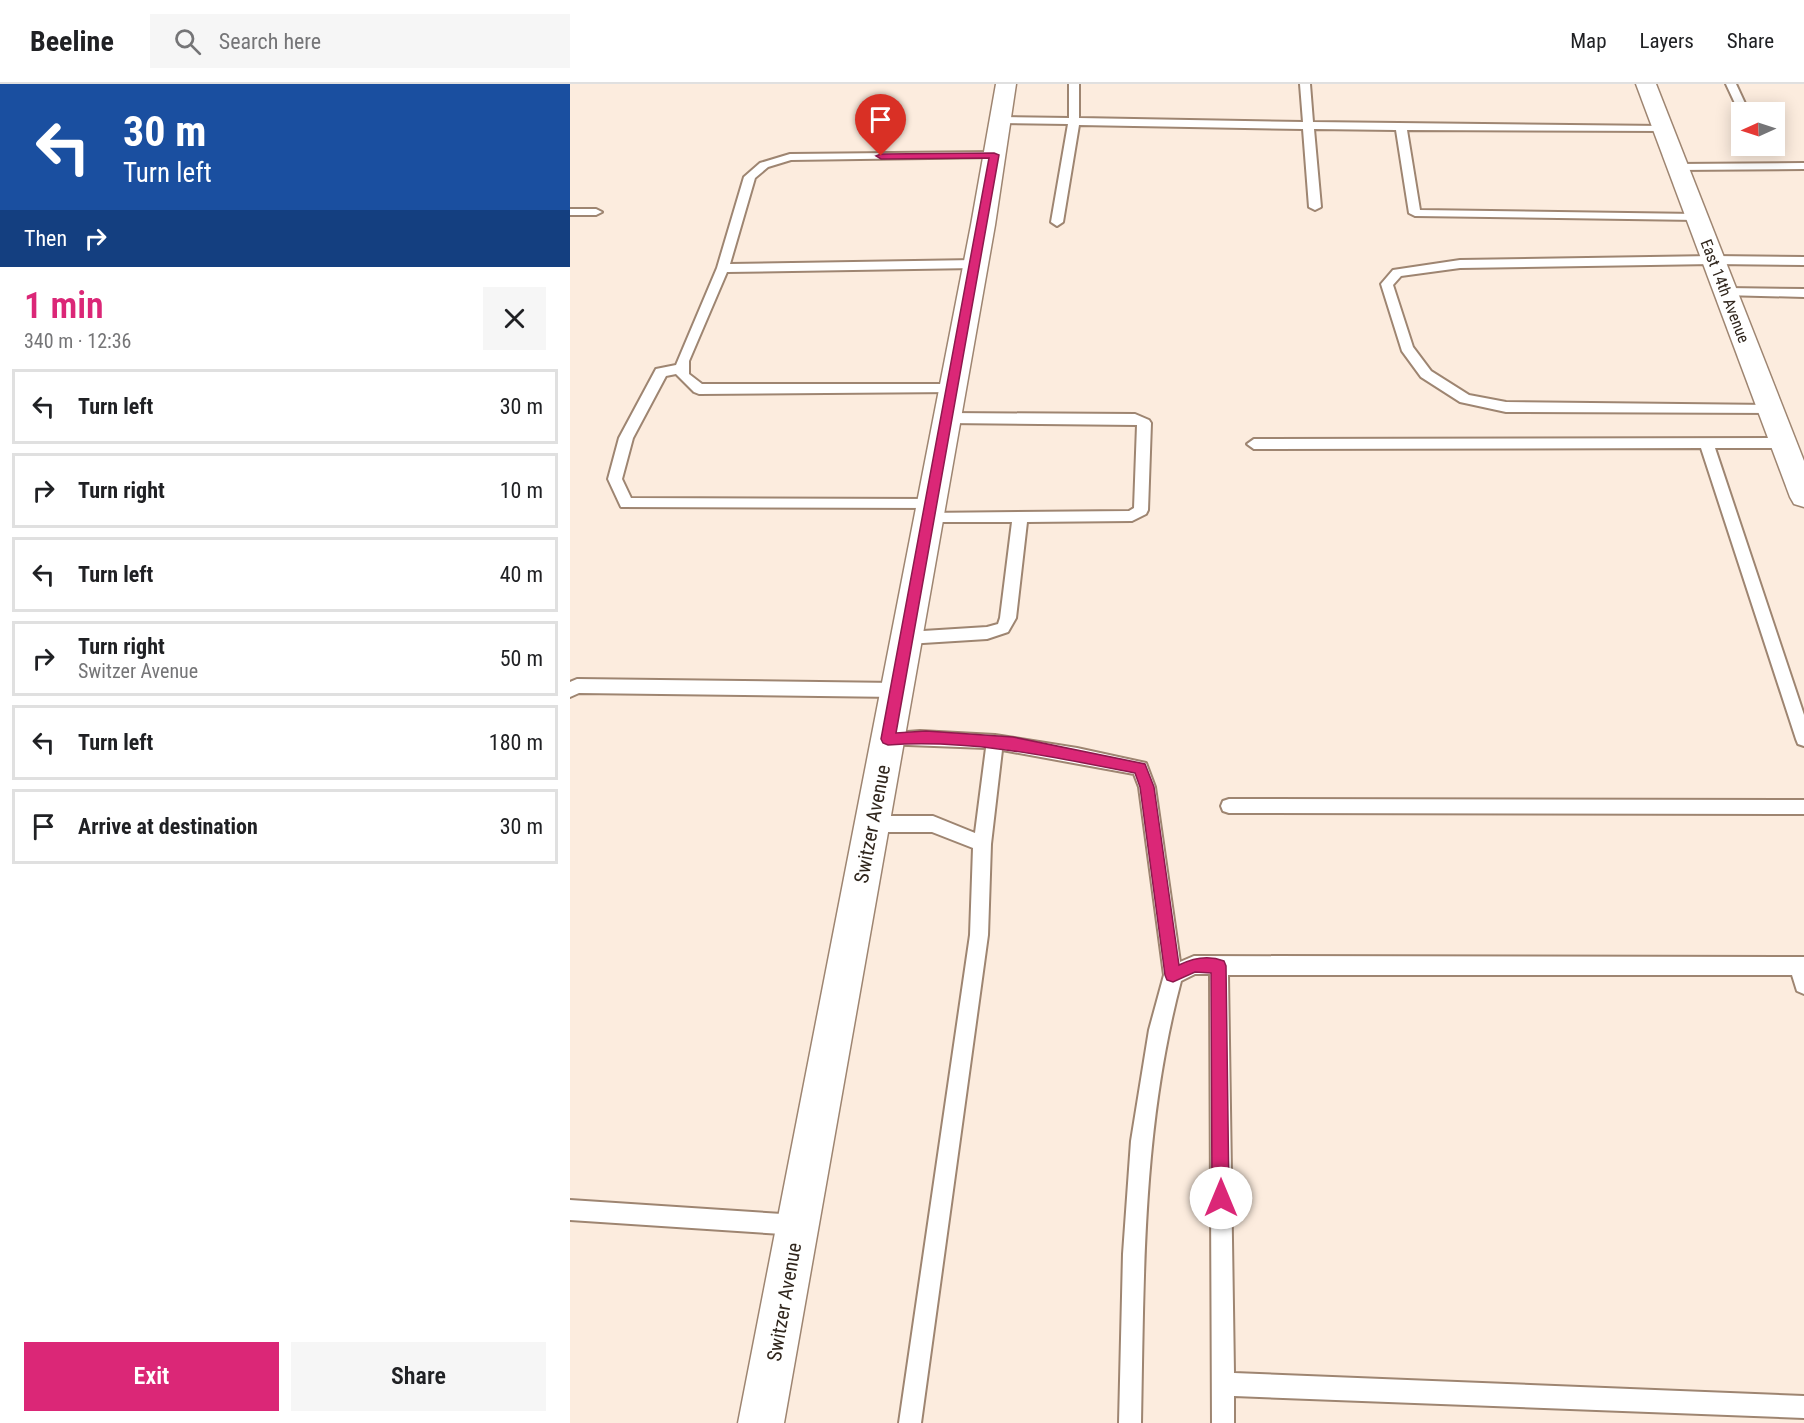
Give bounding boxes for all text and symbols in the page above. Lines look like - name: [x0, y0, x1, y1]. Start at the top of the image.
- search box: [150, 14, 570, 68]
- text: Beeline: [30, 25, 114, 58]
- icon: search: [171, 25, 204, 58]
- text: Search here: [219, 29, 321, 54]
- text: Map: [1570, 29, 1607, 53]
- text: Layers: [1640, 29, 1694, 53]
- text: Share: [1727, 29, 1774, 53]
- pin: [855, 94, 906, 156]
- north arrow: [1731, 102, 1785, 156]
- map controls: [1731, 102, 1785, 156]
- icon: arrive: [864, 103, 897, 136]
- text: 30 m: [123, 107, 206, 156]
- icon: left: [24, 108, 102, 186]
- text: Turn left: [123, 157, 212, 189]
- icon: right: [79, 222, 112, 255]
- text: Then: [24, 226, 67, 251]
- street label: East 14th Avenue: [1697, 237, 1753, 345]
- text: 1 min: [24, 285, 104, 327]
- button: close: [483, 287, 546, 350]
- text: 340 m · 12:36: [24, 329, 131, 353]
- icon: left: [27, 390, 60, 423]
- text: Turn left: [78, 394, 153, 419]
- text: 30 m: [500, 394, 543, 419]
- icon: right: [27, 474, 60, 507]
- text: Turn right: [78, 478, 165, 503]
- text: 10 m: [500, 478, 543, 503]
- icon: left: [27, 558, 60, 591]
- text: Turn left: [78, 562, 153, 587]
- text: 40 m: [500, 562, 543, 587]
- text: Turn right: [78, 634, 165, 659]
- icon: right: [27, 642, 60, 675]
- text: 50 m: [500, 646, 543, 671]
- text: Switzer Avenue: [78, 659, 198, 683]
- icon: left: [27, 726, 60, 759]
- text: Turn left: [78, 730, 153, 755]
- text: 180 m: [489, 730, 543, 755]
- street label: Switzer Avenue: [849, 763, 895, 885]
- icon: arrive: [27, 810, 60, 843]
- text: Arrive at destination: [78, 814, 258, 839]
- text: 30 m: [500, 814, 543, 839]
- position arrow: [1189, 1166, 1253, 1230]
- street label: Switzer Avenue: [762, 1241, 806, 1363]
- button: Exit: [24, 1342, 279, 1411]
- button: Share: [291, 1342, 546, 1411]

